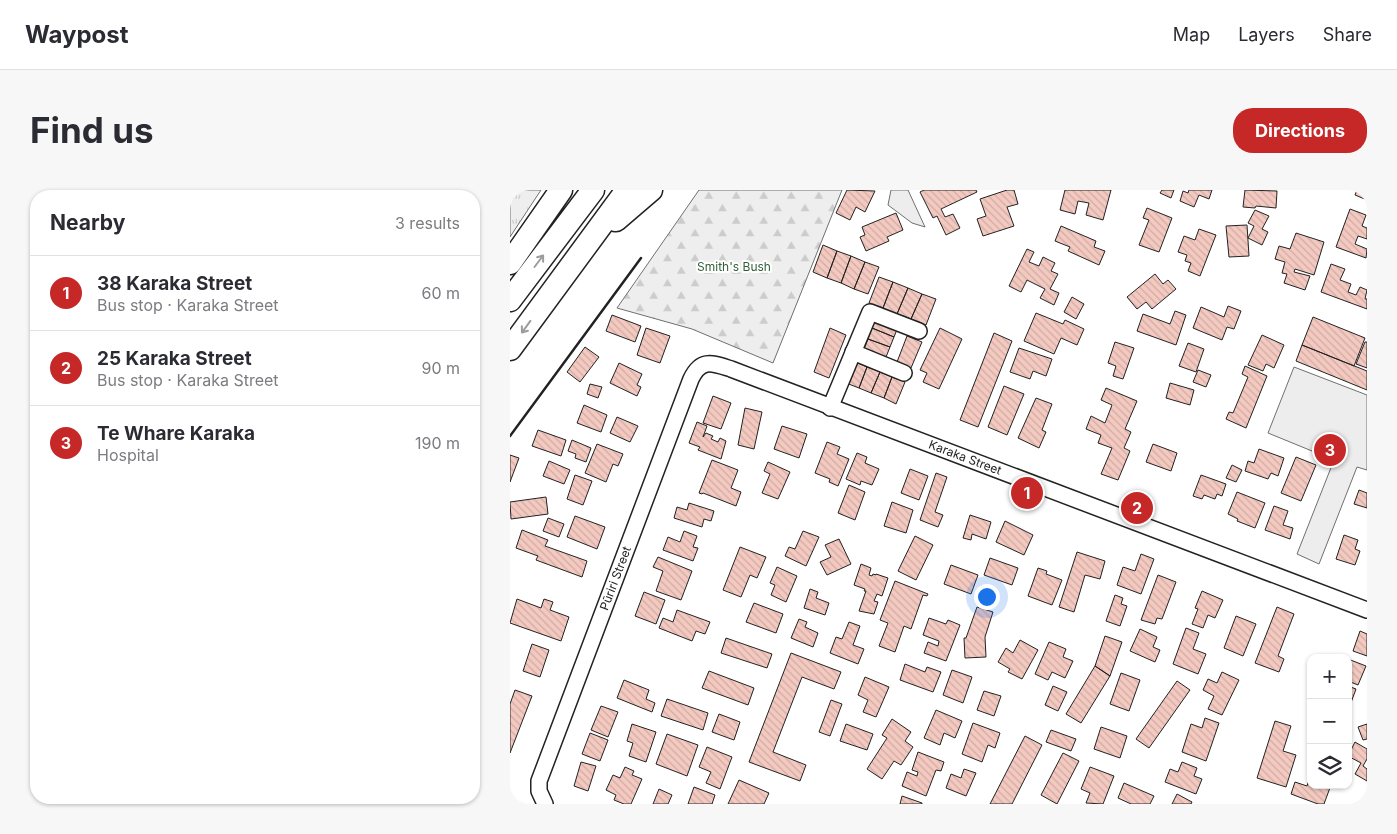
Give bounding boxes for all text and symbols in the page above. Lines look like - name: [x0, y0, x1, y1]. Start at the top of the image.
- text: Waypost: [25, 20, 129, 49]
- text: Map: [1173, 24, 1210, 45]
- text: Layers: [1238, 24, 1295, 45]
- text: Share: [1323, 24, 1372, 45]
- button: Directions: [1233, 108, 1367, 153]
- text: Find us: [30, 109, 154, 151]
- text: Nearby: [50, 210, 125, 235]
- text: 3 results: [395, 213, 460, 233]
- one-way arrow: [534, 254, 544, 268]
- park label: Smith's Bush: [697, 259, 771, 274]
- text: 38 Karaka Street: [97, 272, 252, 295]
- text: 1: [63, 283, 69, 303]
- text: 60 m: [421, 283, 460, 303]
- text: Bus stop · Karaka Street: [97, 295, 279, 315]
- one-way arrow: [521, 319, 531, 333]
- text: 25 Karaka Street: [97, 347, 252, 370]
- text: 2: [61, 358, 71, 378]
- text: 90 m: [421, 358, 460, 378]
- text: Bus stop · Karaka Street: [97, 370, 279, 390]
- text: Te Whare Karaka: [97, 422, 255, 445]
- pin: 3: [1314, 431, 1346, 469]
- text: 3: [61, 433, 71, 453]
- text: 190 m: [415, 433, 460, 453]
- street label: Karaka Street: [927, 437, 1004, 478]
- text: Hospital: [97, 445, 159, 465]
- pin: 1: [1011, 474, 1043, 512]
- pin: 2: [1121, 489, 1153, 527]
- street label: Pūriri Street: [596, 544, 634, 612]
- your location: [974, 584, 1000, 610]
- map controls: [1307, 654, 1352, 789]
- button: +: [1307, 654, 1352, 699]
- button: −: [1307, 699, 1352, 744]
- button: layers: [1307, 744, 1352, 789]

